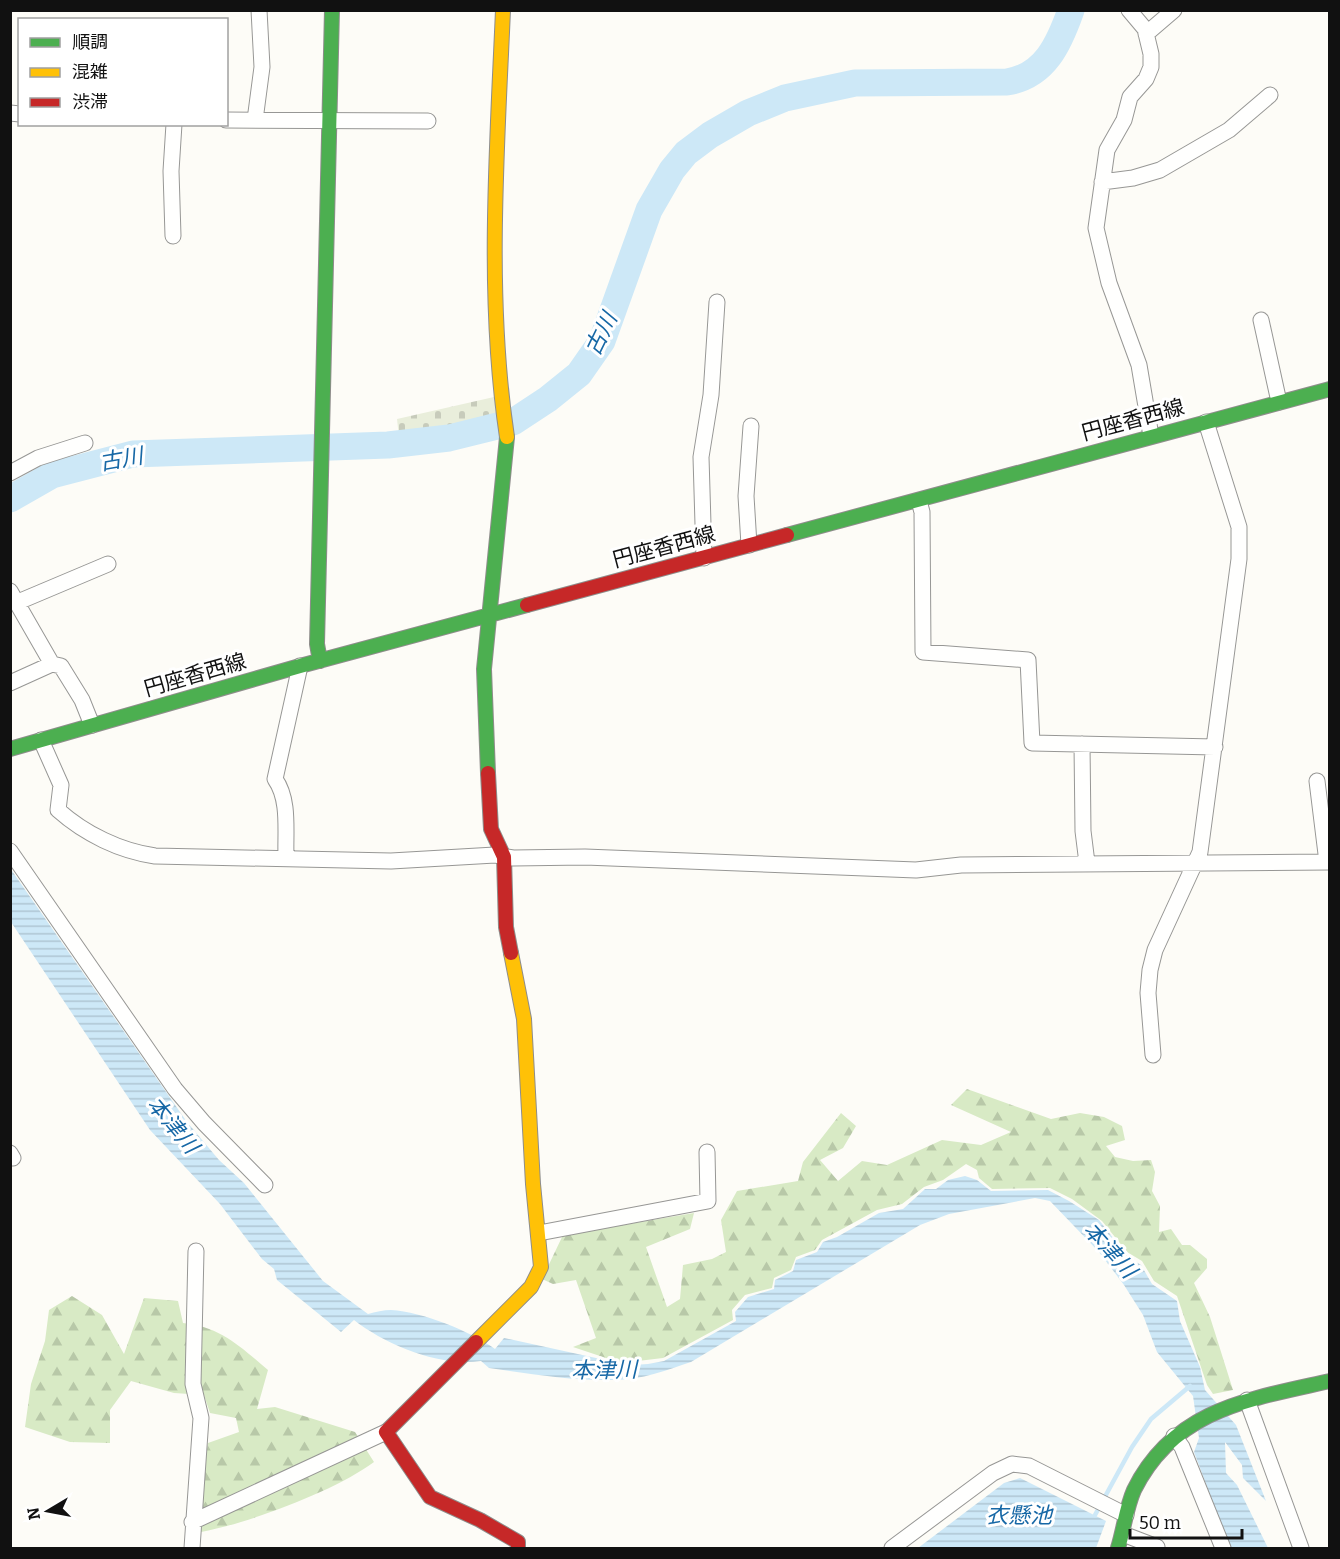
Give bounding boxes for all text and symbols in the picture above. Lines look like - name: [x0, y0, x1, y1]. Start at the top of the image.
- legend: [18, 18, 228, 126]
- text: 順調: [72, 31, 108, 53]
- text: 混雑: [72, 61, 108, 83]
- text: 渋滞: [72, 91, 108, 113]
- water label: 古川: [579, 307, 624, 360]
- street label: 円座香西線: [1079, 394, 1187, 446]
- water label: 古川: [97, 442, 147, 476]
- street label: 円座香西線: [610, 521, 718, 573]
- street label: 円座香西線: [141, 648, 249, 702]
- water label: 本津川: [141, 1091, 206, 1160]
- water label: 本津川: [1078, 1216, 1143, 1285]
- water label: 本津川: [571, 1356, 639, 1384]
- north arrow: [18, 1481, 78, 1541]
- water label: 衣懸池: [986, 1502, 1054, 1529]
- scale bar: [1130, 1502, 1242, 1540]
- text: N: [23, 1506, 44, 1521]
- text: 50 m: [1139, 1512, 1181, 1534]

